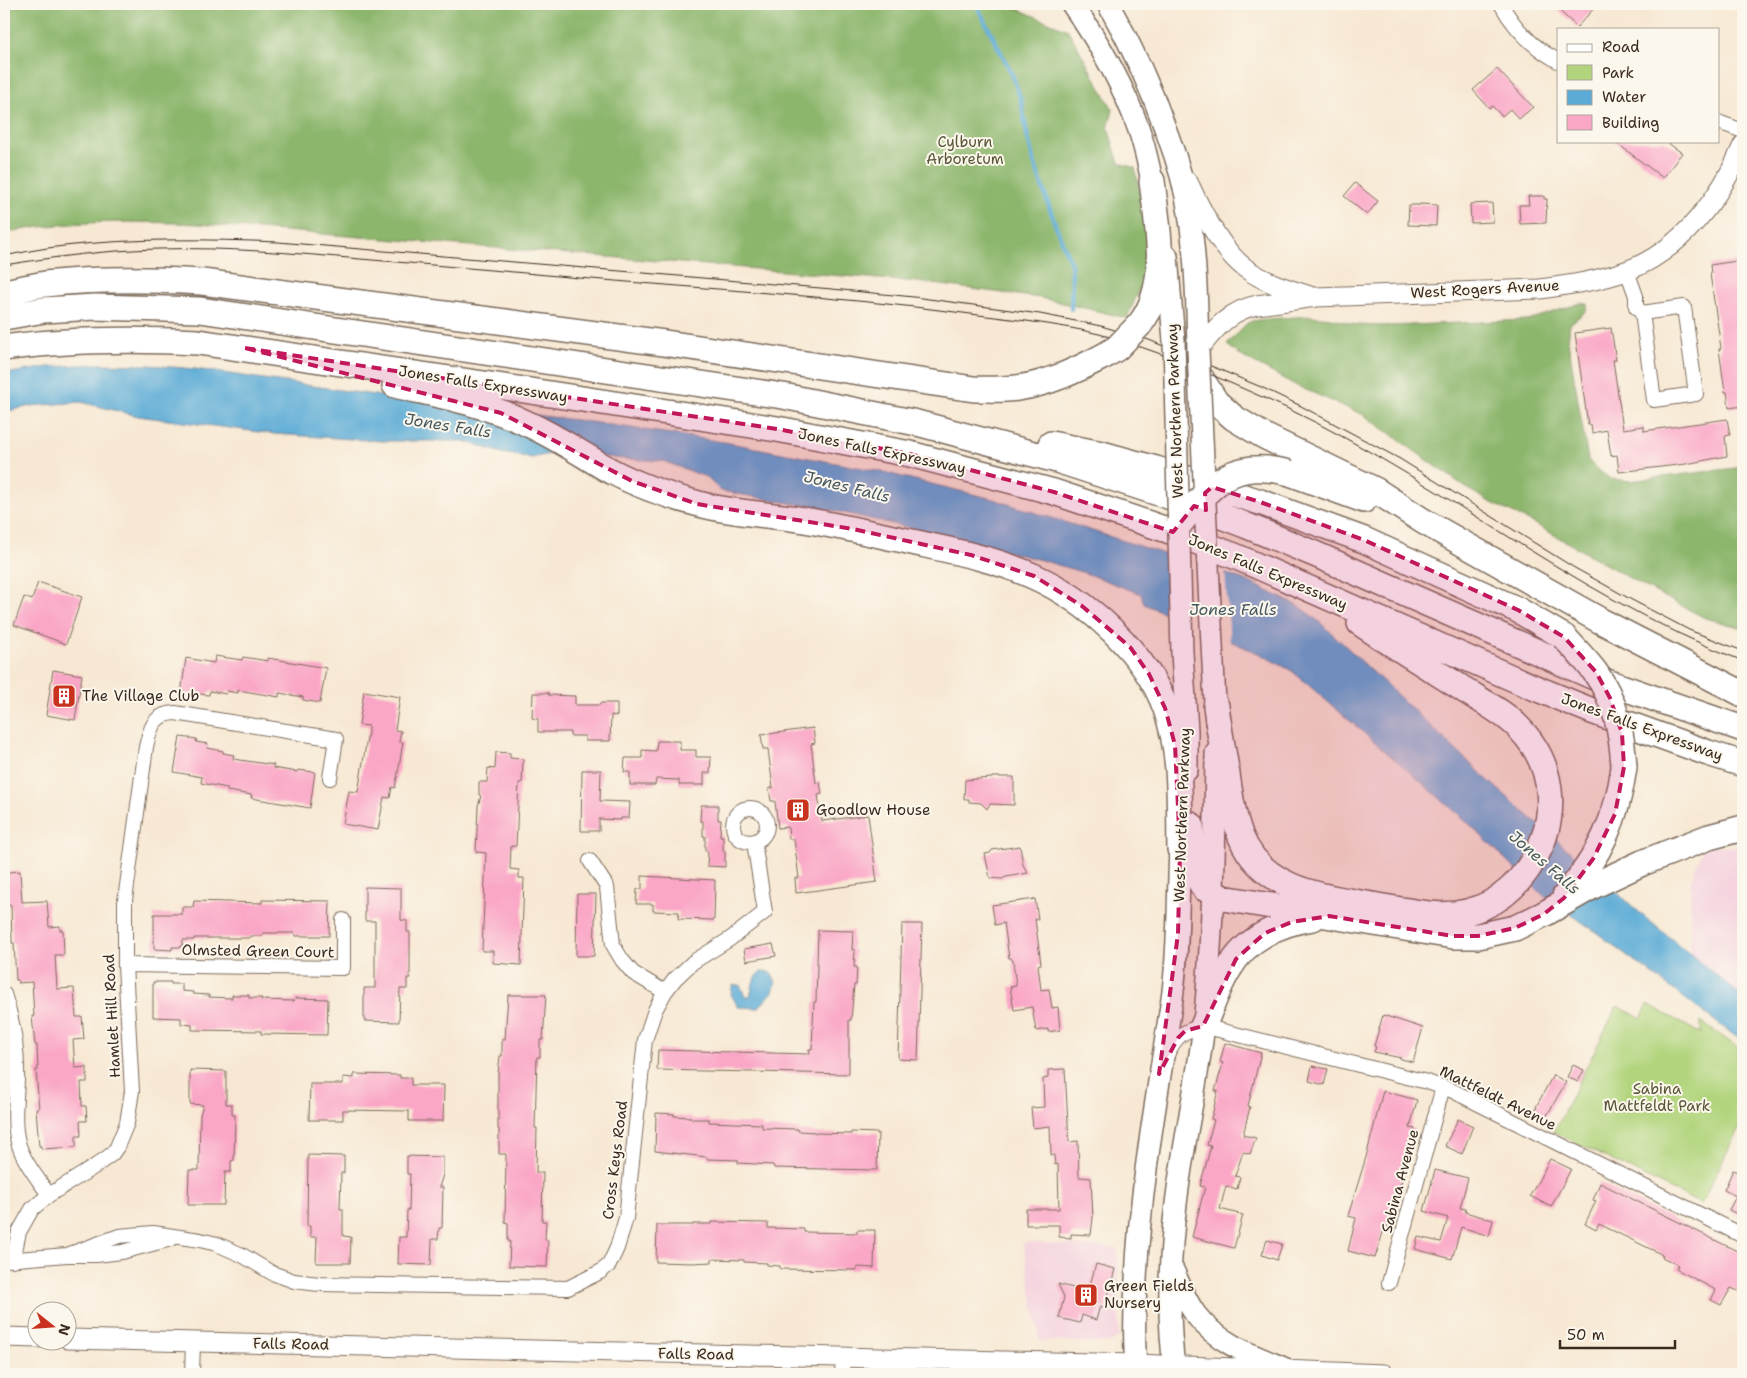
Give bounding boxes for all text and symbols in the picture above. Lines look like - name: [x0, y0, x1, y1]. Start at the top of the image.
- legend: [1557, 28, 1720, 142]
- text: Road: [1602, 37, 1640, 57]
- text: Park: [1602, 63, 1634, 83]
- text: Water: [1602, 87, 1646, 107]
- text: Building: [1602, 113, 1659, 133]
- park label: Cylburn Arboretum: [926, 132, 1004, 169]
- street label: West Rogers Avenue: [1410, 275, 1560, 303]
- street label: West Northern Parkway: [1162, 323, 1188, 499]
- street label: Jones Falls Expressway: [397, 361, 569, 407]
- water label: Jones Falls: [403, 408, 493, 443]
- street label: Jones Falls Expressway: [796, 423, 968, 479]
- water label: Jones Falls: [802, 466, 892, 507]
- street label: Jones Falls Expressway: [1186, 530, 1350, 614]
- water label: Jones Falls: [1189, 599, 1277, 619]
- building icon: The Village Club: [51, 683, 77, 709]
- place label: The Village Club: [82, 686, 199, 706]
- street label: Jones Falls Expressway: [1558, 688, 1726, 766]
- street label: West Northern Parkway: [1169, 727, 1195, 903]
- building icon: Goodlow House: [785, 797, 811, 823]
- place label: Goodlow House: [816, 800, 930, 820]
- water label: Jones Falls: [1505, 826, 1585, 899]
- street label: Olmsted Green Court: [181, 940, 335, 962]
- street label: Hamlet Hill Road: [99, 953, 125, 1079]
- street label: Mattfeldt Avenue: [1436, 1061, 1560, 1135]
- park label: Sabina Mattfeldt Park: [1604, 1079, 1710, 1116]
- street label: Cross Keys Road: [598, 1099, 632, 1221]
- street label: Sabina Avenue: [1377, 1127, 1423, 1235]
- place label: Green Fields Nursery: [1104, 1276, 1194, 1313]
- building icon: Green Fields Nursery: [1073, 1282, 1099, 1308]
- north arrow: [28, 1300, 78, 1350]
- scale bar: [1560, 1318, 1674, 1350]
- text: N: [54, 1322, 75, 1338]
- text: 50 m: [1567, 1325, 1605, 1345]
- street label: Falls Road: [253, 1333, 330, 1355]
- street label: Falls Road: [658, 1343, 735, 1365]

